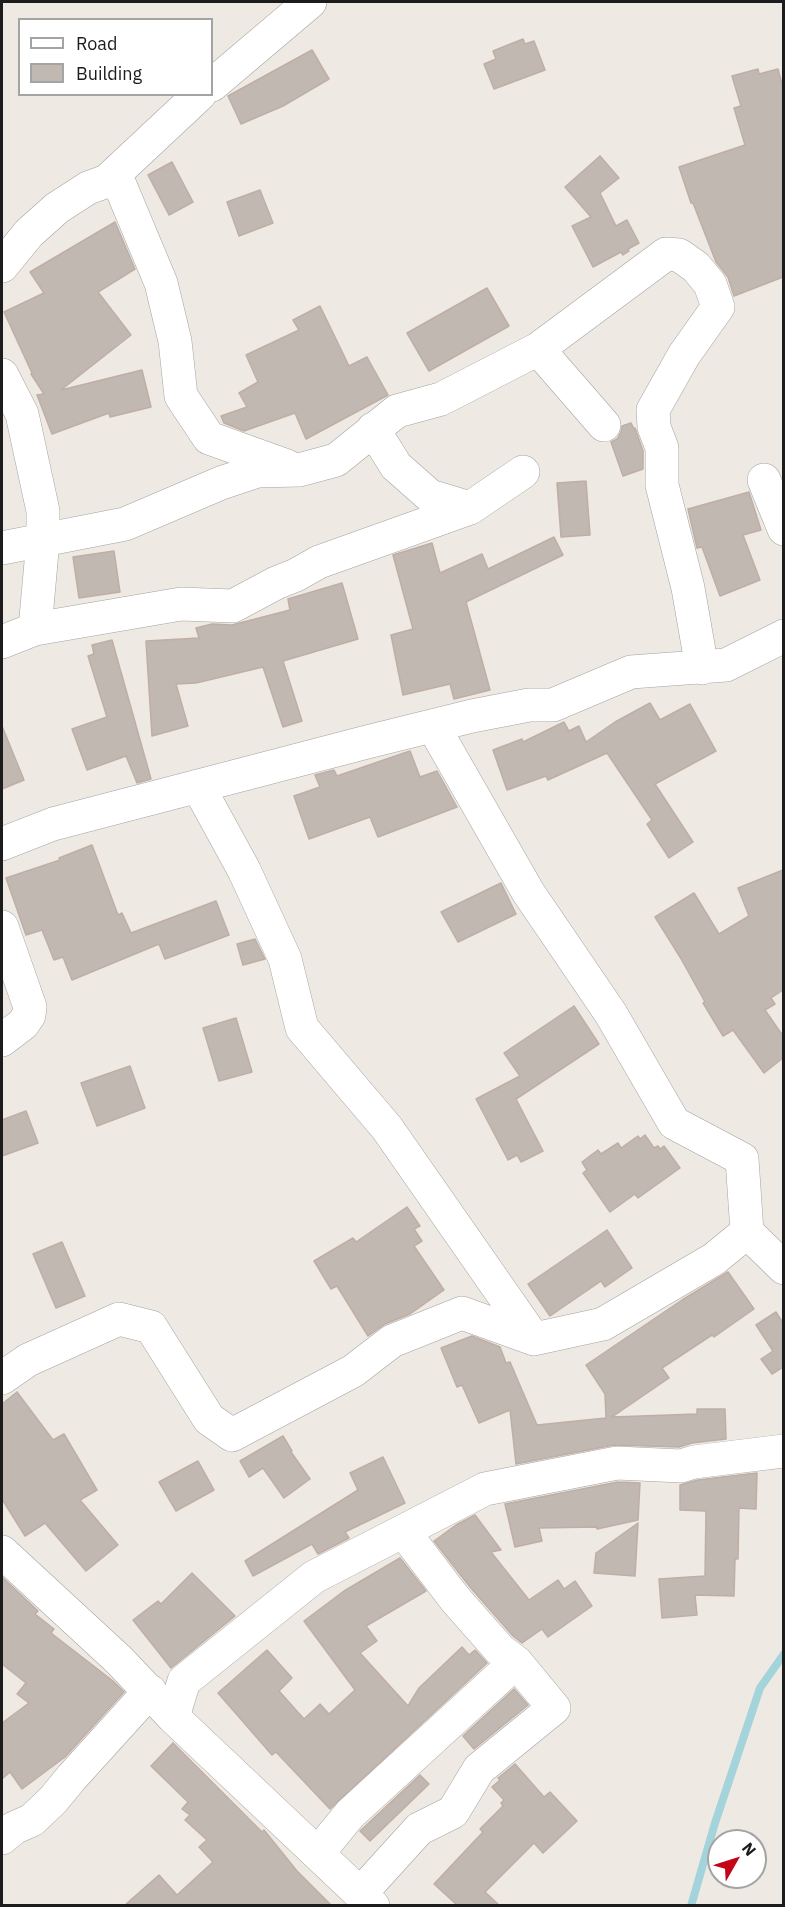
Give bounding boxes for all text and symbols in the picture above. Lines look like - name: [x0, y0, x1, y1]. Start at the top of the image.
- legend: [18, 18, 213, 96]
- text: Road: [76, 32, 117, 55]
- text: Building: [76, 62, 142, 85]
- north arrow: [707, 1829, 767, 1889]
- text: N: [738, 1838, 761, 1860]

